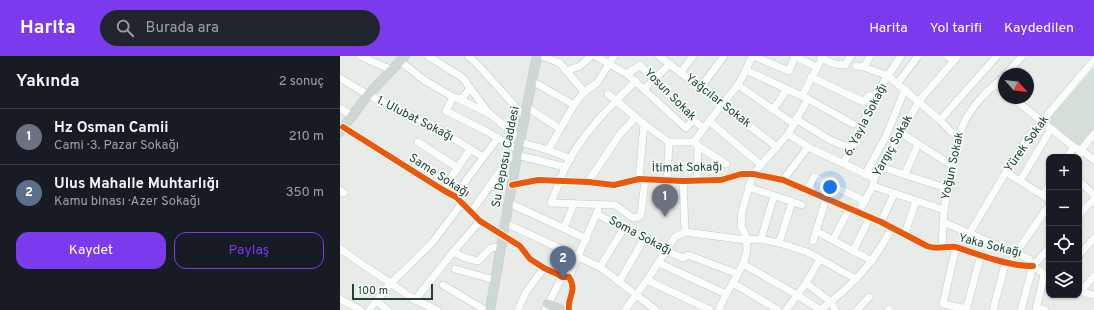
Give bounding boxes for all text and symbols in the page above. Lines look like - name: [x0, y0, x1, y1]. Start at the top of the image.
- search box: [100, 10, 380, 46]
- text: Harita: [20, 16, 76, 40]
- icon: search: [114, 17, 136, 39]
- text: Burada ara: [146, 19, 219, 38]
- text: Harita: [869, 20, 908, 37]
- text: Yol tarifi: [930, 20, 982, 37]
- text: Kaydedilen: [1004, 20, 1074, 37]
- street label: Yosun Sokak: [640, 65, 700, 125]
- north arrow: [998, 68, 1034, 104]
- street label: Yağcılar Sokak: [682, 70, 754, 132]
- text: Yakında: [16, 71, 80, 93]
- text: 2 sonuç: [279, 74, 324, 90]
- street label: 6. Yayla Sokağı: [841, 81, 891, 159]
- street label: 1. Ulubat Sokağı: [374, 93, 456, 145]
- street label: Su Deposu Caddesi: [488, 105, 524, 209]
- street label: Yargıç Sokak: [869, 112, 917, 180]
- street label: Yürek Sokak: [1001, 112, 1053, 176]
- text: Hz Osman Camii: [54, 119, 168, 138]
- text: 1: [26, 129, 32, 145]
- text: 210 m: [289, 129, 324, 145]
- street label: Yoğun Sokak: [938, 131, 968, 201]
- text: Cami · 3. Pazar Sokağı: [54, 138, 179, 154]
- street label: Same Sokağı: [406, 150, 472, 202]
- map controls: [1046, 154, 1082, 298]
- button: +: [1046, 154, 1082, 190]
- street label: İtimat Sokağı: [652, 159, 722, 177]
- text: Ulus Mahalle Muhtarlığı: [54, 175, 219, 194]
- your location: [820, 177, 840, 197]
- pin: 1: [652, 184, 678, 217]
- text: 2: [25, 185, 33, 201]
- text: 350 m: [286, 185, 324, 201]
- button: −: [1046, 190, 1082, 226]
- text: Kamu binası · Azer Sokağı: [54, 194, 200, 210]
- street label: Soma Sokağı: [606, 213, 674, 259]
- button: locate: [1046, 226, 1082, 262]
- street label: Yaka Sokağı: [957, 230, 1023, 262]
- button: Kaydet: [16, 232, 166, 269]
- button: Paylaş: [174, 232, 324, 269]
- pin: 2: [550, 246, 576, 279]
- button: layers: [1046, 262, 1082, 298]
- scale bar: [352, 282, 433, 301]
- text: 100 m: [358, 284, 388, 298]

